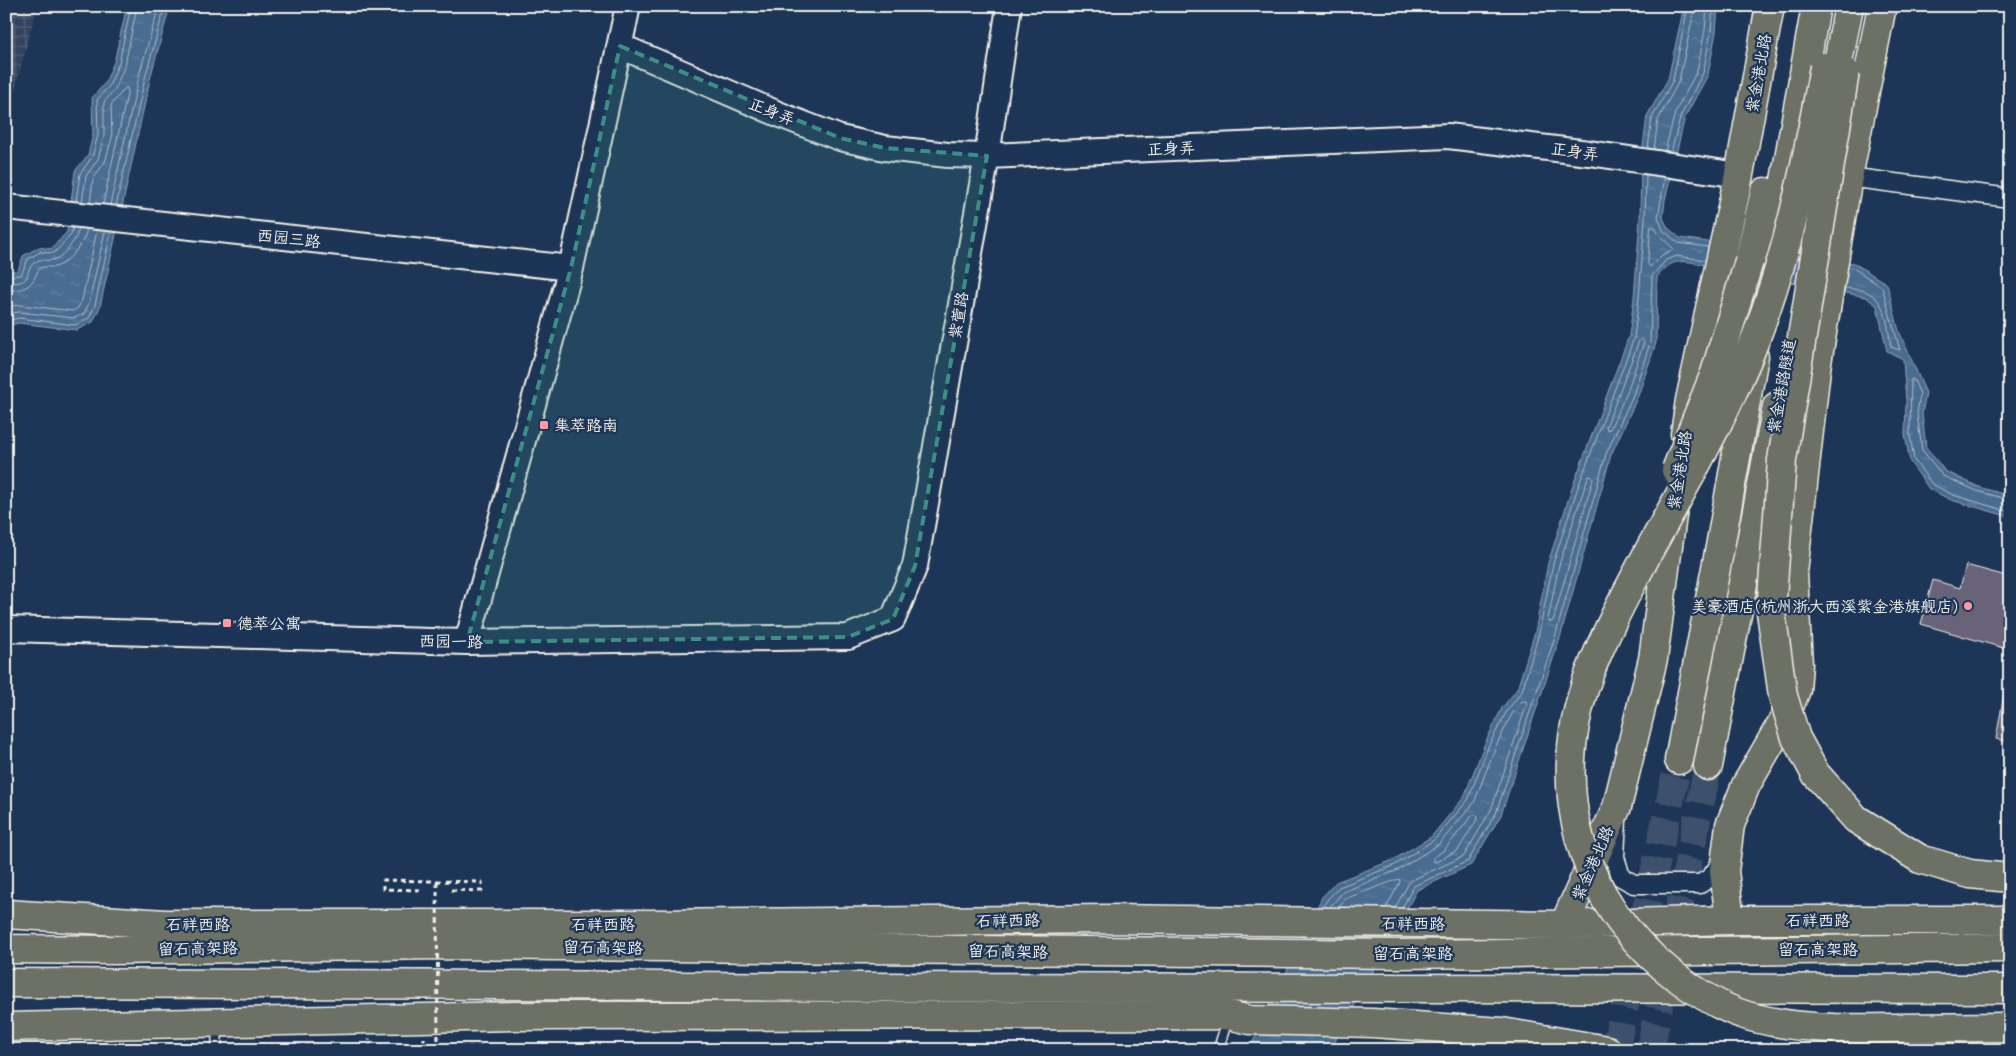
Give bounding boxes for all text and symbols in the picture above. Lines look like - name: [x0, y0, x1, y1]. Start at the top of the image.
- street label: 紫金港北路: [1743, 32, 1775, 114]
- street label: 正身弄: [746, 95, 797, 129]
- street label: 正身弄: [1147, 139, 1195, 159]
- street label: 正身弄: [1550, 140, 1600, 164]
- street label: 西园三路: [256, 227, 322, 251]
- street label: 紫萱路: [946, 290, 972, 340]
- street label: 紫金港路隧道: [1765, 337, 1799, 435]
- place label: 集萃路南: [554, 417, 618, 435]
- marker: 集萃路南: [538, 419, 550, 431]
- street label: 紫金港北路: [1665, 429, 1695, 511]
- place label: 美豪酒店(杭州浙大西溪紫金港旗舰店): [1691, 598, 1958, 616]
- marker: 美豪酒店(杭州浙大西溪紫金港旗舰店): [1962, 600, 1974, 612]
- place label: 德萃公寓: [237, 615, 301, 633]
- marker: 德萃公寓: [221, 617, 233, 629]
- street label: 西园一路: [419, 632, 483, 652]
- street label: 紫金港北路: [1568, 823, 1617, 904]
- street label: 石祥西路: [976, 911, 1040, 931]
- street label: 石祥西路: [1786, 912, 1850, 930]
- street label: 石祥西路: [1381, 914, 1445, 934]
- street label: 石祥西路: [166, 916, 230, 934]
- street label: 石祥西路: [571, 916, 635, 934]
- street label: 留石高架路: [563, 938, 643, 958]
- street label: 留石高架路: [158, 939, 238, 959]
- street label: 留石高架路: [1778, 941, 1858, 959]
- street label: 留石高架路: [968, 942, 1048, 962]
- street label: 留石高架路: [1373, 945, 1453, 963]

